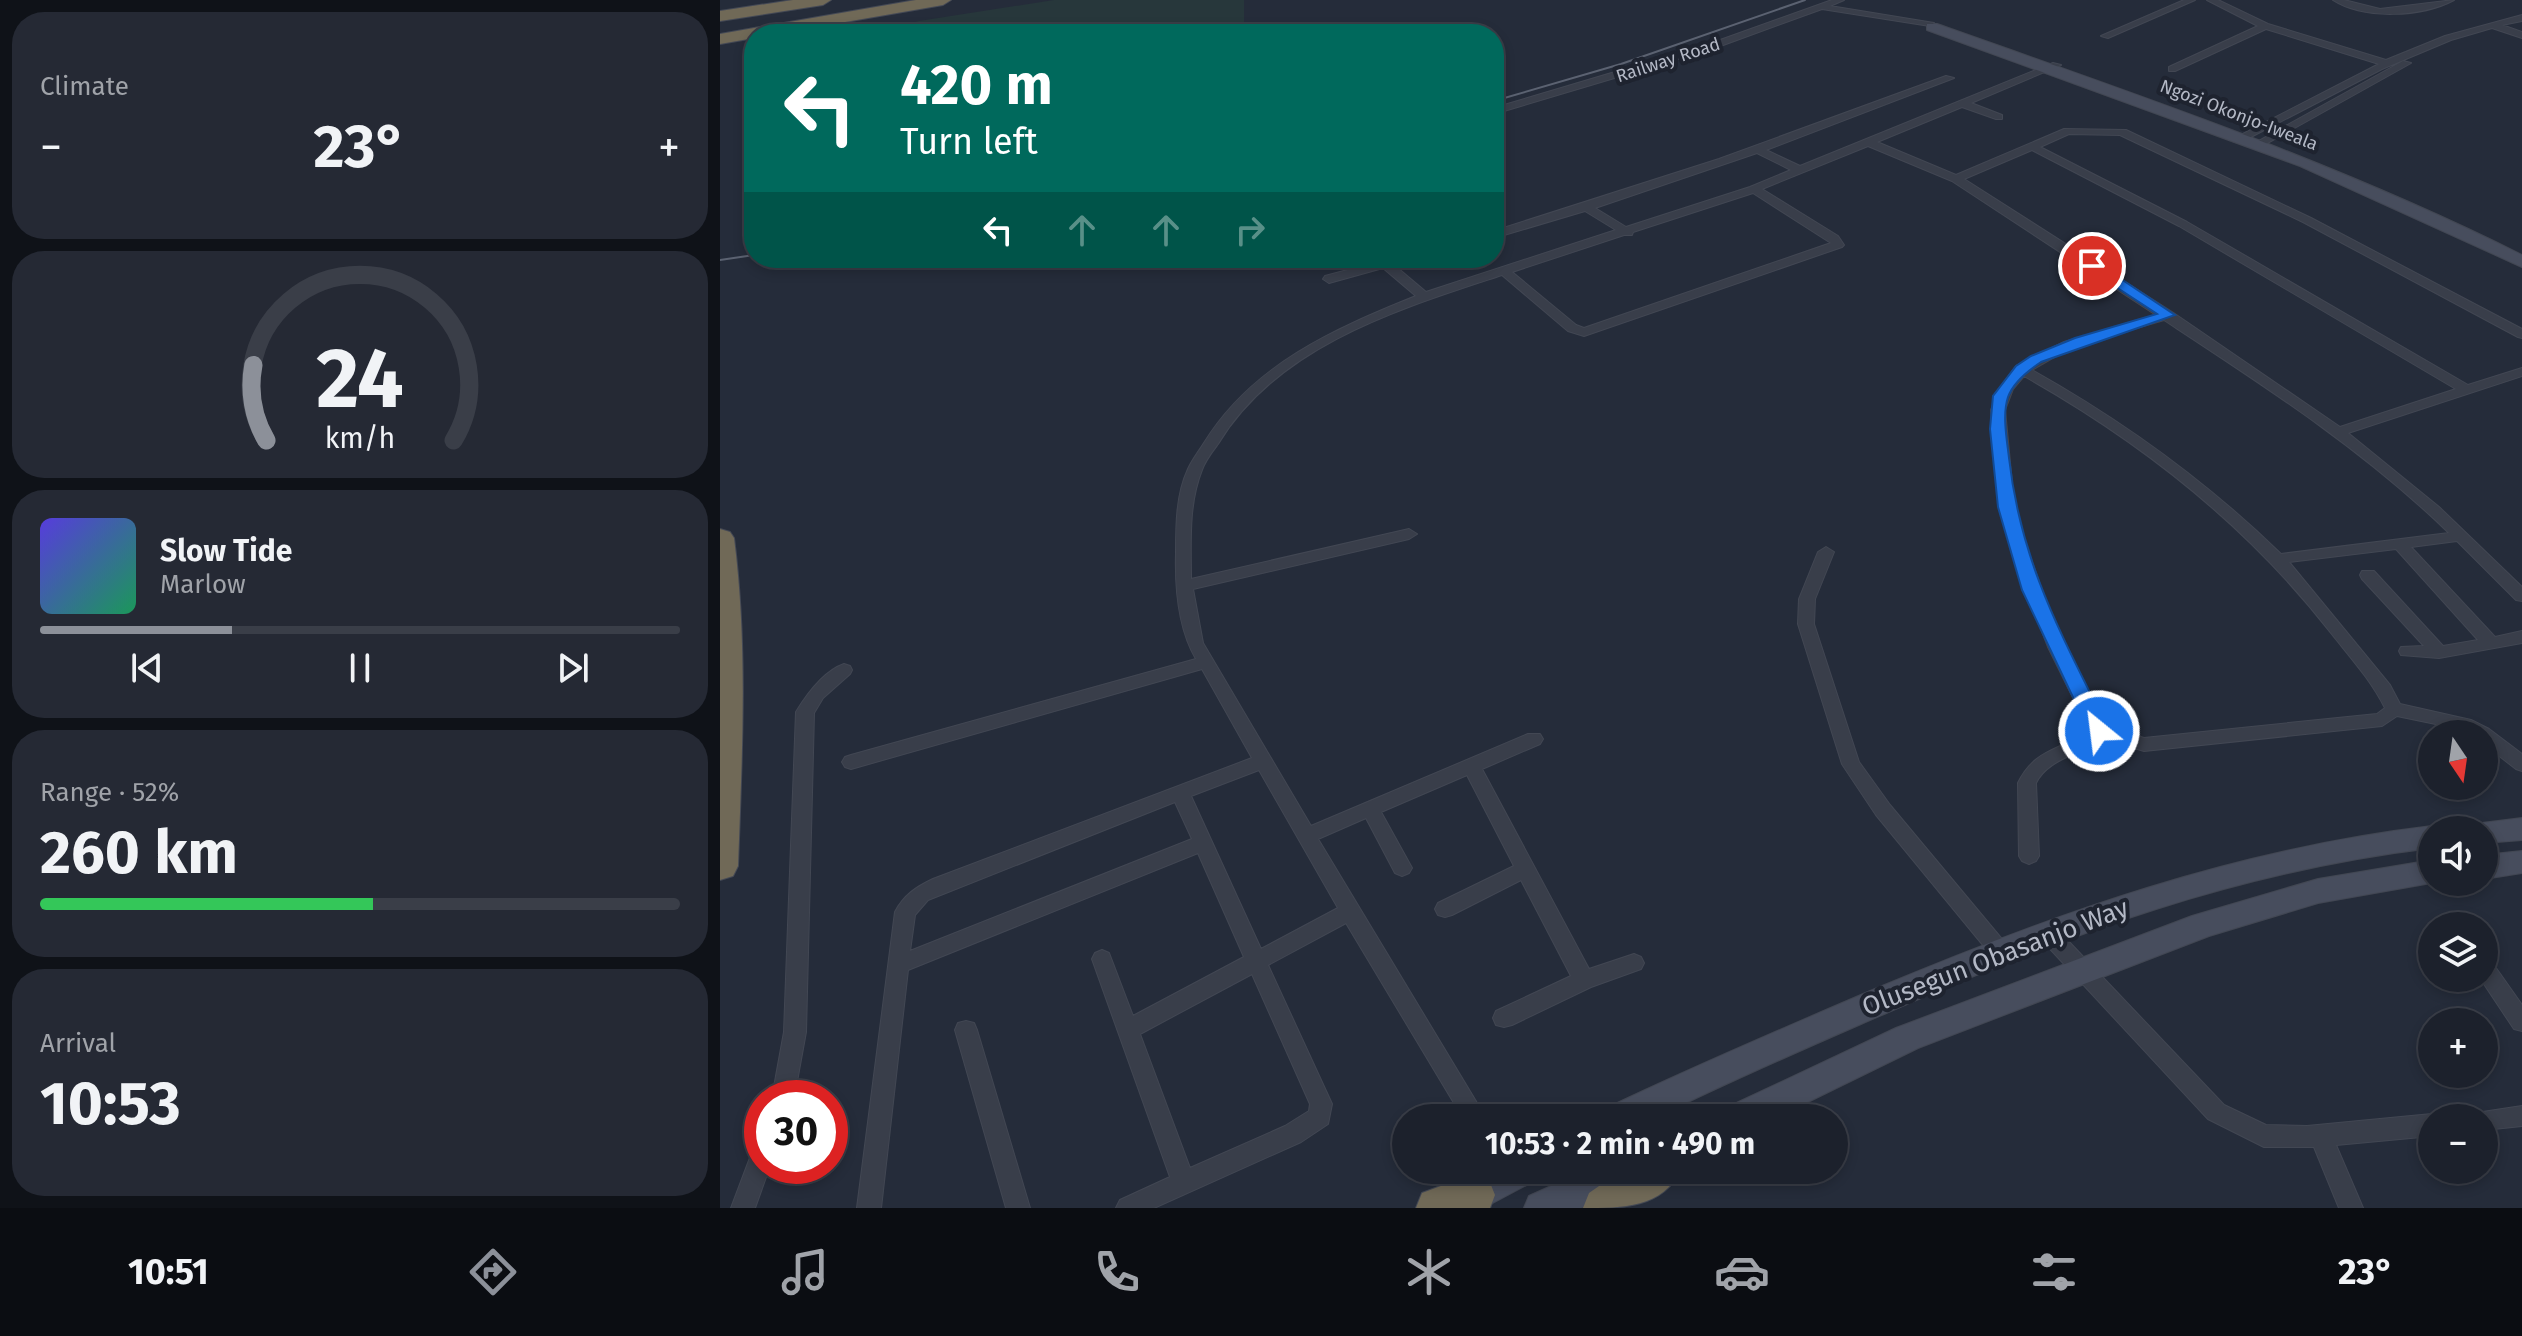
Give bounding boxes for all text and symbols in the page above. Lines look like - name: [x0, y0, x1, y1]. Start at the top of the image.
- street label: Railway Road: [1613, 33, 1723, 87]
- text: 420 m: [900, 52, 1053, 119]
- icon: left: [768, 56, 872, 160]
- text: Climate: [40, 71, 129, 102]
- street label: Ngozi Okonjo-Iweala: [2157, 75, 2321, 155]
- text: 23°: [313, 111, 407, 183]
- text: Turn left: [900, 120, 1038, 164]
- text: −: [40, 121, 62, 174]
- text: +: [658, 121, 680, 174]
- icon: left: [976, 208, 1020, 252]
- icon: ahead: [1060, 208, 1104, 252]
- icon: ahead: [1144, 208, 1188, 252]
- icon: right: [1228, 208, 1272, 252]
- pin: [2058, 232, 2126, 300]
- icon: arrive: [2070, 244, 2114, 288]
- text: 24: [316, 328, 404, 428]
- text: km/h: [325, 421, 395, 456]
- text: Slow Tide: [160, 533, 292, 569]
- text: Marlow: [160, 569, 246, 600]
- icon: previous: [125, 646, 169, 690]
- icon: pause: [338, 646, 382, 690]
- icon: next: [551, 646, 595, 690]
- position arrow: [2057, 689, 2141, 773]
- north arrow: [2418, 720, 2498, 800]
- map controls: [2418, 720, 2498, 1184]
- text: Range · 52%: [40, 777, 179, 808]
- button: sound: [2418, 816, 2498, 896]
- text: 260 km: [40, 817, 238, 889]
- street label: Olusegun Obasanjo Way: [1858, 892, 2133, 1023]
- button: layers: [2418, 912, 2498, 992]
- button: +: [2418, 1008, 2498, 1088]
- text: Arrival: [40, 1028, 116, 1059]
- text: 10:53: [40, 1068, 181, 1140]
- speed limit sign: 30: [744, 1080, 848, 1184]
- button: −: [2418, 1104, 2498, 1184]
- text: 10:53 · 2 min · 490 m: [1485, 1126, 1755, 1162]
- icon: directions: [465, 1244, 521, 1300]
- icon: music: [777, 1244, 833, 1300]
- icon: phone: [1089, 1244, 1145, 1300]
- icon: climate: [1401, 1244, 1457, 1300]
- icon: car: [1714, 1244, 1770, 1300]
- icon: filters: [2026, 1244, 2082, 1300]
- text: 10:51: [128, 1250, 209, 1294]
- text: 23°: [2338, 1250, 2394, 1294]

